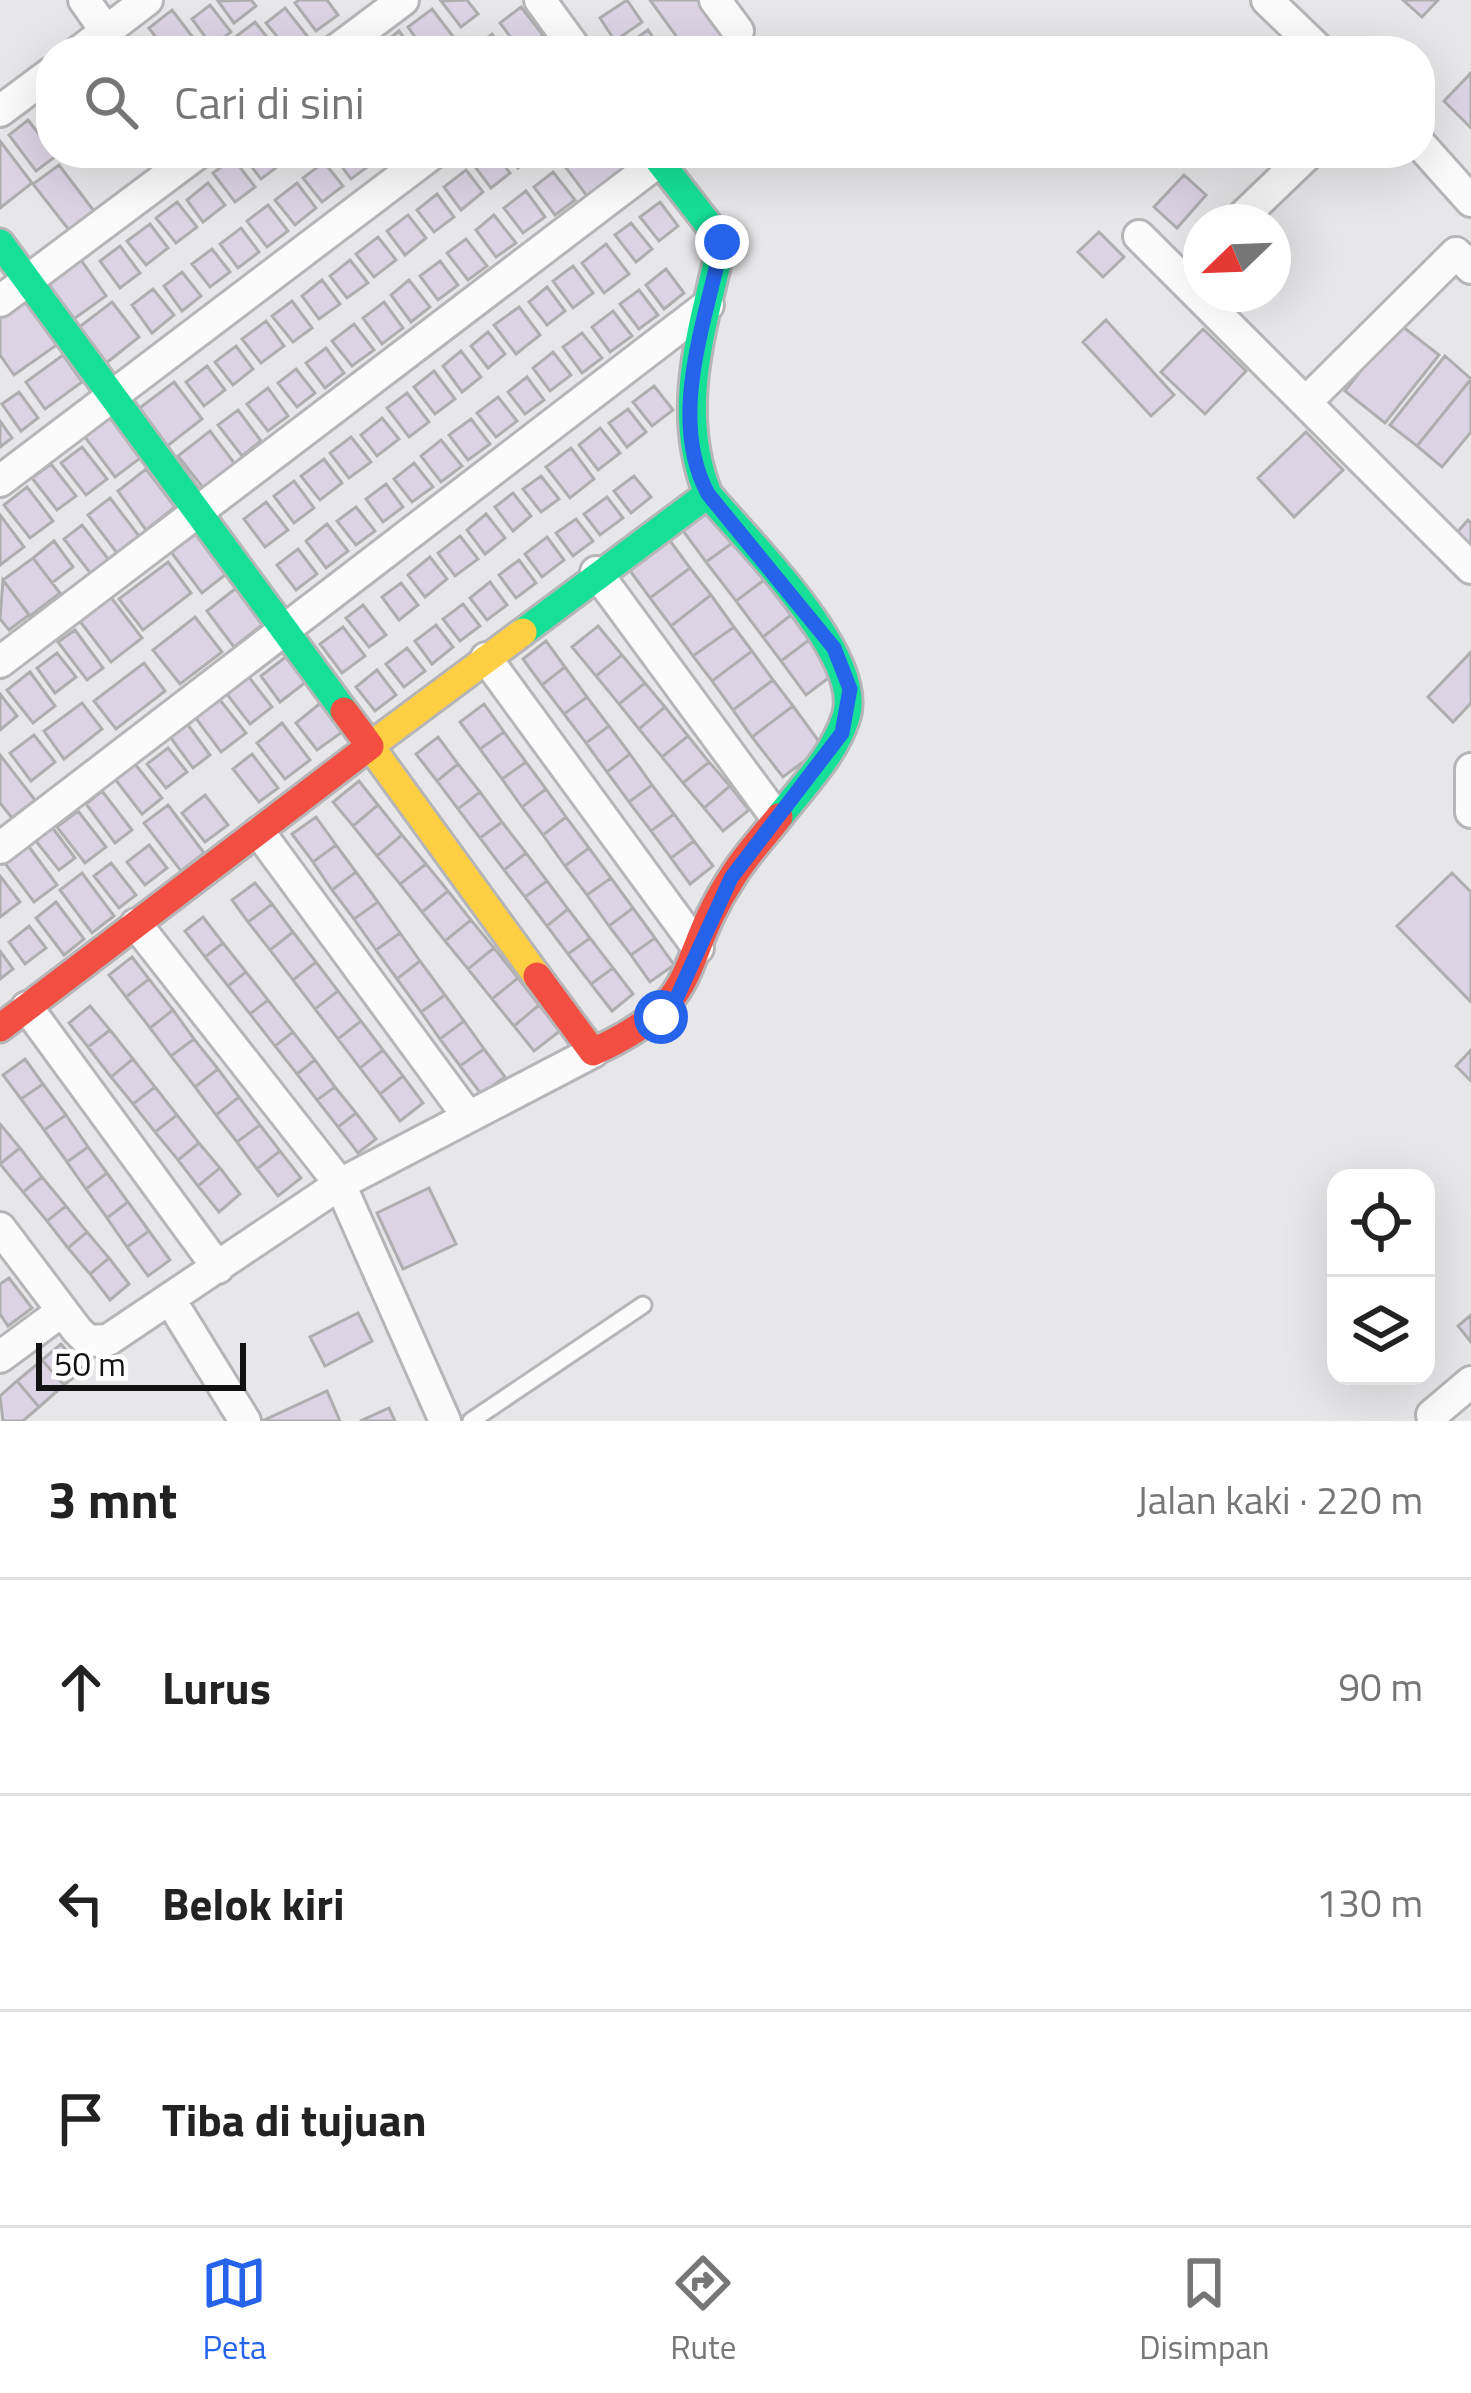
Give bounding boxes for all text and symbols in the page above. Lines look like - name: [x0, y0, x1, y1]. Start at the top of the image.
- search box: [36, 36, 1435, 168]
- text: Cari di sini: [174, 68, 365, 136]
- icon: search: [78, 69, 144, 135]
- north arrow: [1183, 204, 1291, 312]
- route end: [695, 215, 749, 269]
- route start: [634, 990, 688, 1044]
- map controls: [1327, 1169, 1435, 1385]
- button: locate: [1327, 1169, 1435, 1277]
- button: layers: [1327, 1277, 1435, 1385]
- scale bar: [36, 1337, 246, 1390]
- text: 50 m: [54, 1339, 126, 1389]
- text: 3 mnt: [48, 1460, 177, 1538]
- text: Jalan kaki · 220 m: [1136, 1470, 1423, 1529]
- text: Lurus: [162, 1653, 271, 1721]
- icon: ahead: [48, 1654, 114, 1720]
- text: 90 m: [1338, 1657, 1423, 1716]
- text: Belok kiri: [162, 1869, 345, 1937]
- icon: left: [48, 1870, 114, 1936]
- text: 130 m: [1316, 1873, 1423, 1932]
- text: Tiba di tujuan: [162, 2085, 427, 2153]
- icon: arrive: [48, 2086, 114, 2152]
- tab: Peta: [201, 2250, 267, 2372]
- tab: Rute: [670, 2250, 736, 2372]
- tab: Disimpan: [1139, 2250, 1270, 2372]

